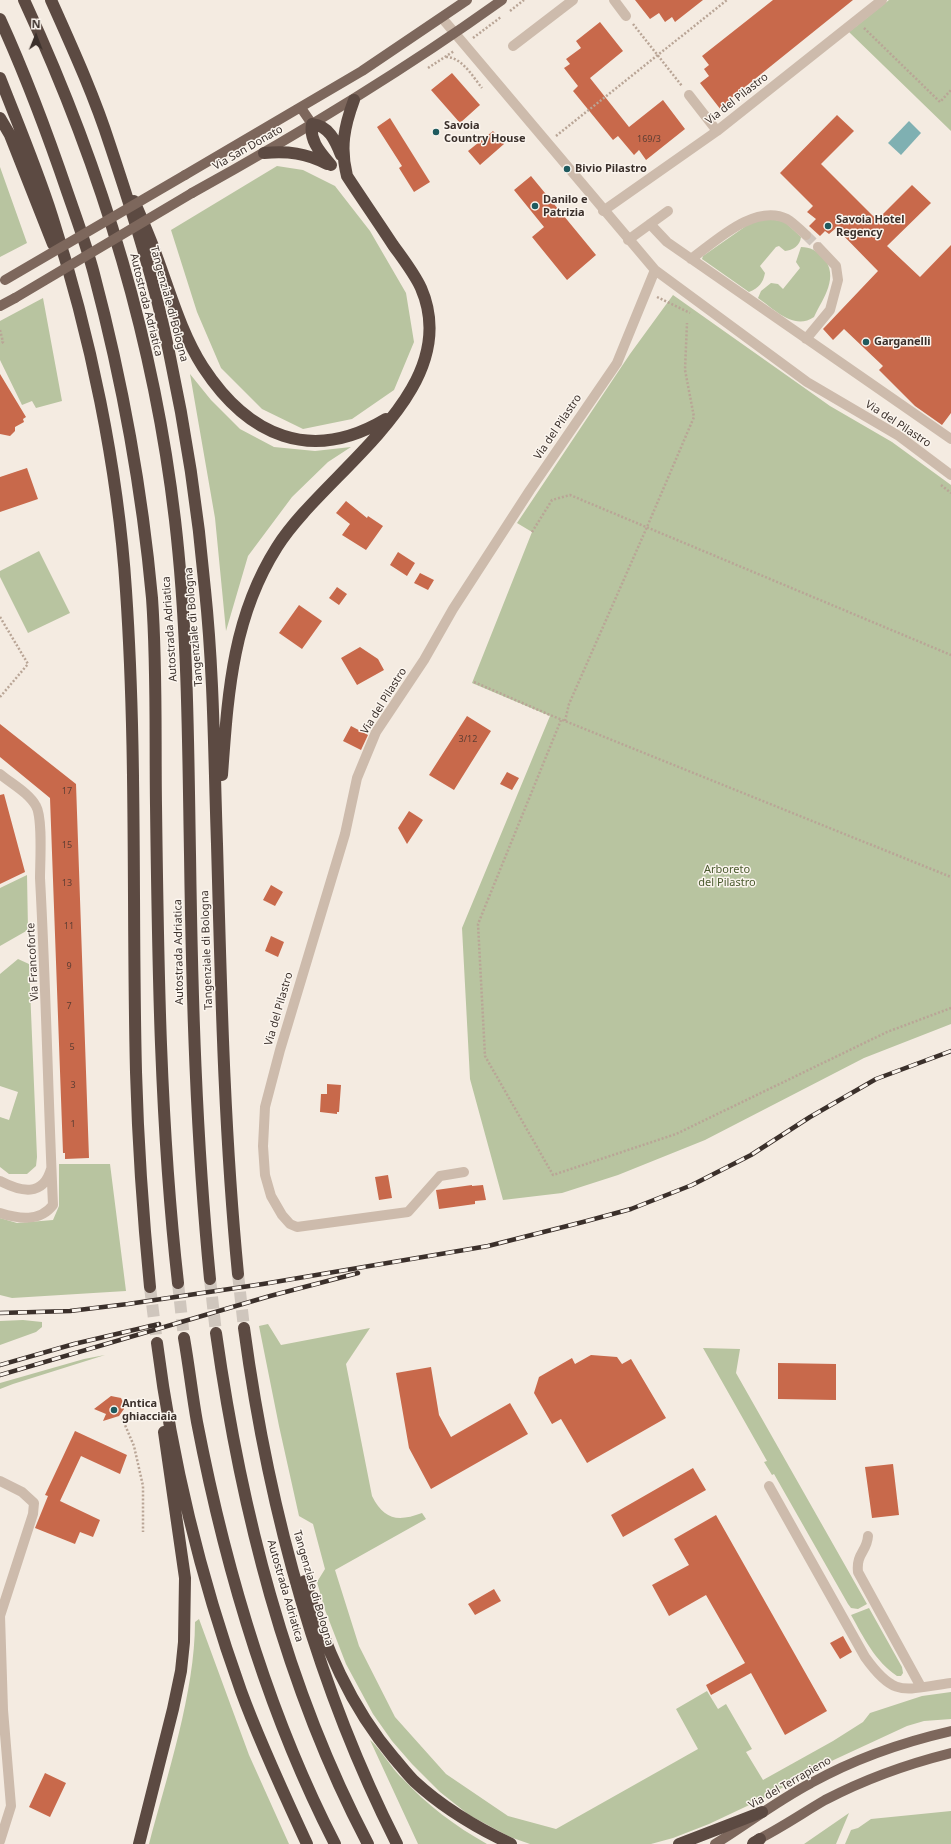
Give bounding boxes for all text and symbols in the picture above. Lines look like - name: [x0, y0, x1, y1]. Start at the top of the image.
- north arrow: [16, 16, 56, 56]
- text: N: [32, 16, 41, 31]
- street label: Via del Pilastro: [703, 70, 771, 128]
- place label: Savoia Country House: [444, 119, 526, 145]
- street label: Via San Donato: [211, 123, 285, 173]
- marker: Savoia Country House: [431, 127, 441, 137]
- house number: 169/3: [637, 134, 661, 144]
- place label: Bivio Pilastro: [575, 162, 647, 176]
- marker: Bivio Pilastro: [562, 164, 572, 174]
- place label: Danilo e Patrizia: [543, 193, 588, 219]
- marker: Danilo e Patrizia: [530, 201, 540, 211]
- place label: Savoia Hotel Regency: [836, 213, 904, 239]
- marker: Savoia Hotel Regency: [823, 221, 833, 231]
- street label: Tangenziale di Bologna: [147, 245, 191, 363]
- street label: Autostrada Adriatica: [127, 252, 165, 358]
- place label: Garganelli: [874, 335, 930, 349]
- marker: Garganelli: [861, 337, 871, 347]
- street label: Via del Pilastro: [531, 392, 585, 462]
- street label: Via del Pilastro: [863, 398, 933, 450]
- street label: Tangenziale di Bologna: [182, 567, 206, 687]
- street label: Autostrada Adriatica: [160, 576, 180, 682]
- street label: Via del Pilastro: [358, 665, 410, 737]
- house number: 3/12: [459, 734, 477, 744]
- house number: 17: [62, 786, 72, 796]
- house number: 15: [62, 840, 72, 850]
- park label: Arboreto del Pilastro: [698, 863, 756, 889]
- house number: 13: [62, 878, 72, 888]
- street label: Tangenziale di Bologna: [198, 890, 216, 1010]
- street label: Autostrada Adriatica: [171, 899, 187, 1005]
- house number: 11: [64, 921, 74, 931]
- street label: Via Francoforte: [24, 922, 42, 1002]
- house number: 9: [66, 961, 72, 971]
- street label: Via del Pilastro: [262, 971, 296, 1047]
- house number: 7: [66, 1001, 72, 1011]
- house number: 5: [69, 1042, 75, 1052]
- house number: 3: [70, 1080, 76, 1090]
- house number: 1: [70, 1119, 76, 1129]
- place label: Antica ghiacciaia: [122, 1397, 177, 1423]
- marker: Antica ghiacciaia: [109, 1405, 119, 1415]
- street label: Tangenziale di Bologna: [290, 1529, 336, 1647]
- street label: Autostrada Adriatica: [264, 1538, 306, 1644]
- street label: Via del Terrapieno: [746, 1754, 834, 1812]

